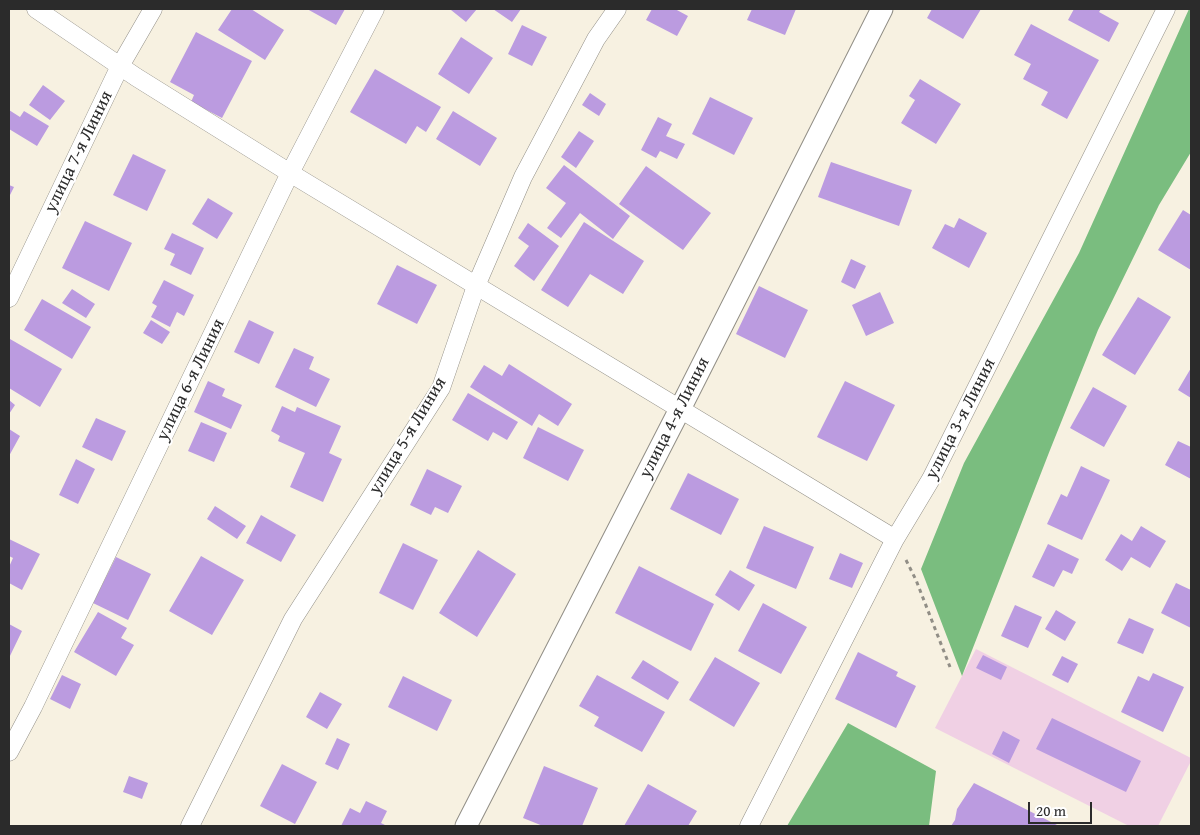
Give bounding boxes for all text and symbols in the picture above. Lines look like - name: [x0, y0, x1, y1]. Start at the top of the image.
- street label: улица 7-я Линия: [40, 88, 118, 216]
- street label: улица 6-я Линия: [152, 316, 230, 444]
- street label: улица 4-я Линия: [635, 354, 715, 482]
- street label: улица 3-я Линия: [921, 355, 1001, 483]
- street label: улица 5-я Линия: [365, 373, 451, 499]
- scale bar: [1030, 792, 1094, 824]
- text: 20 m: [1036, 800, 1066, 821]

